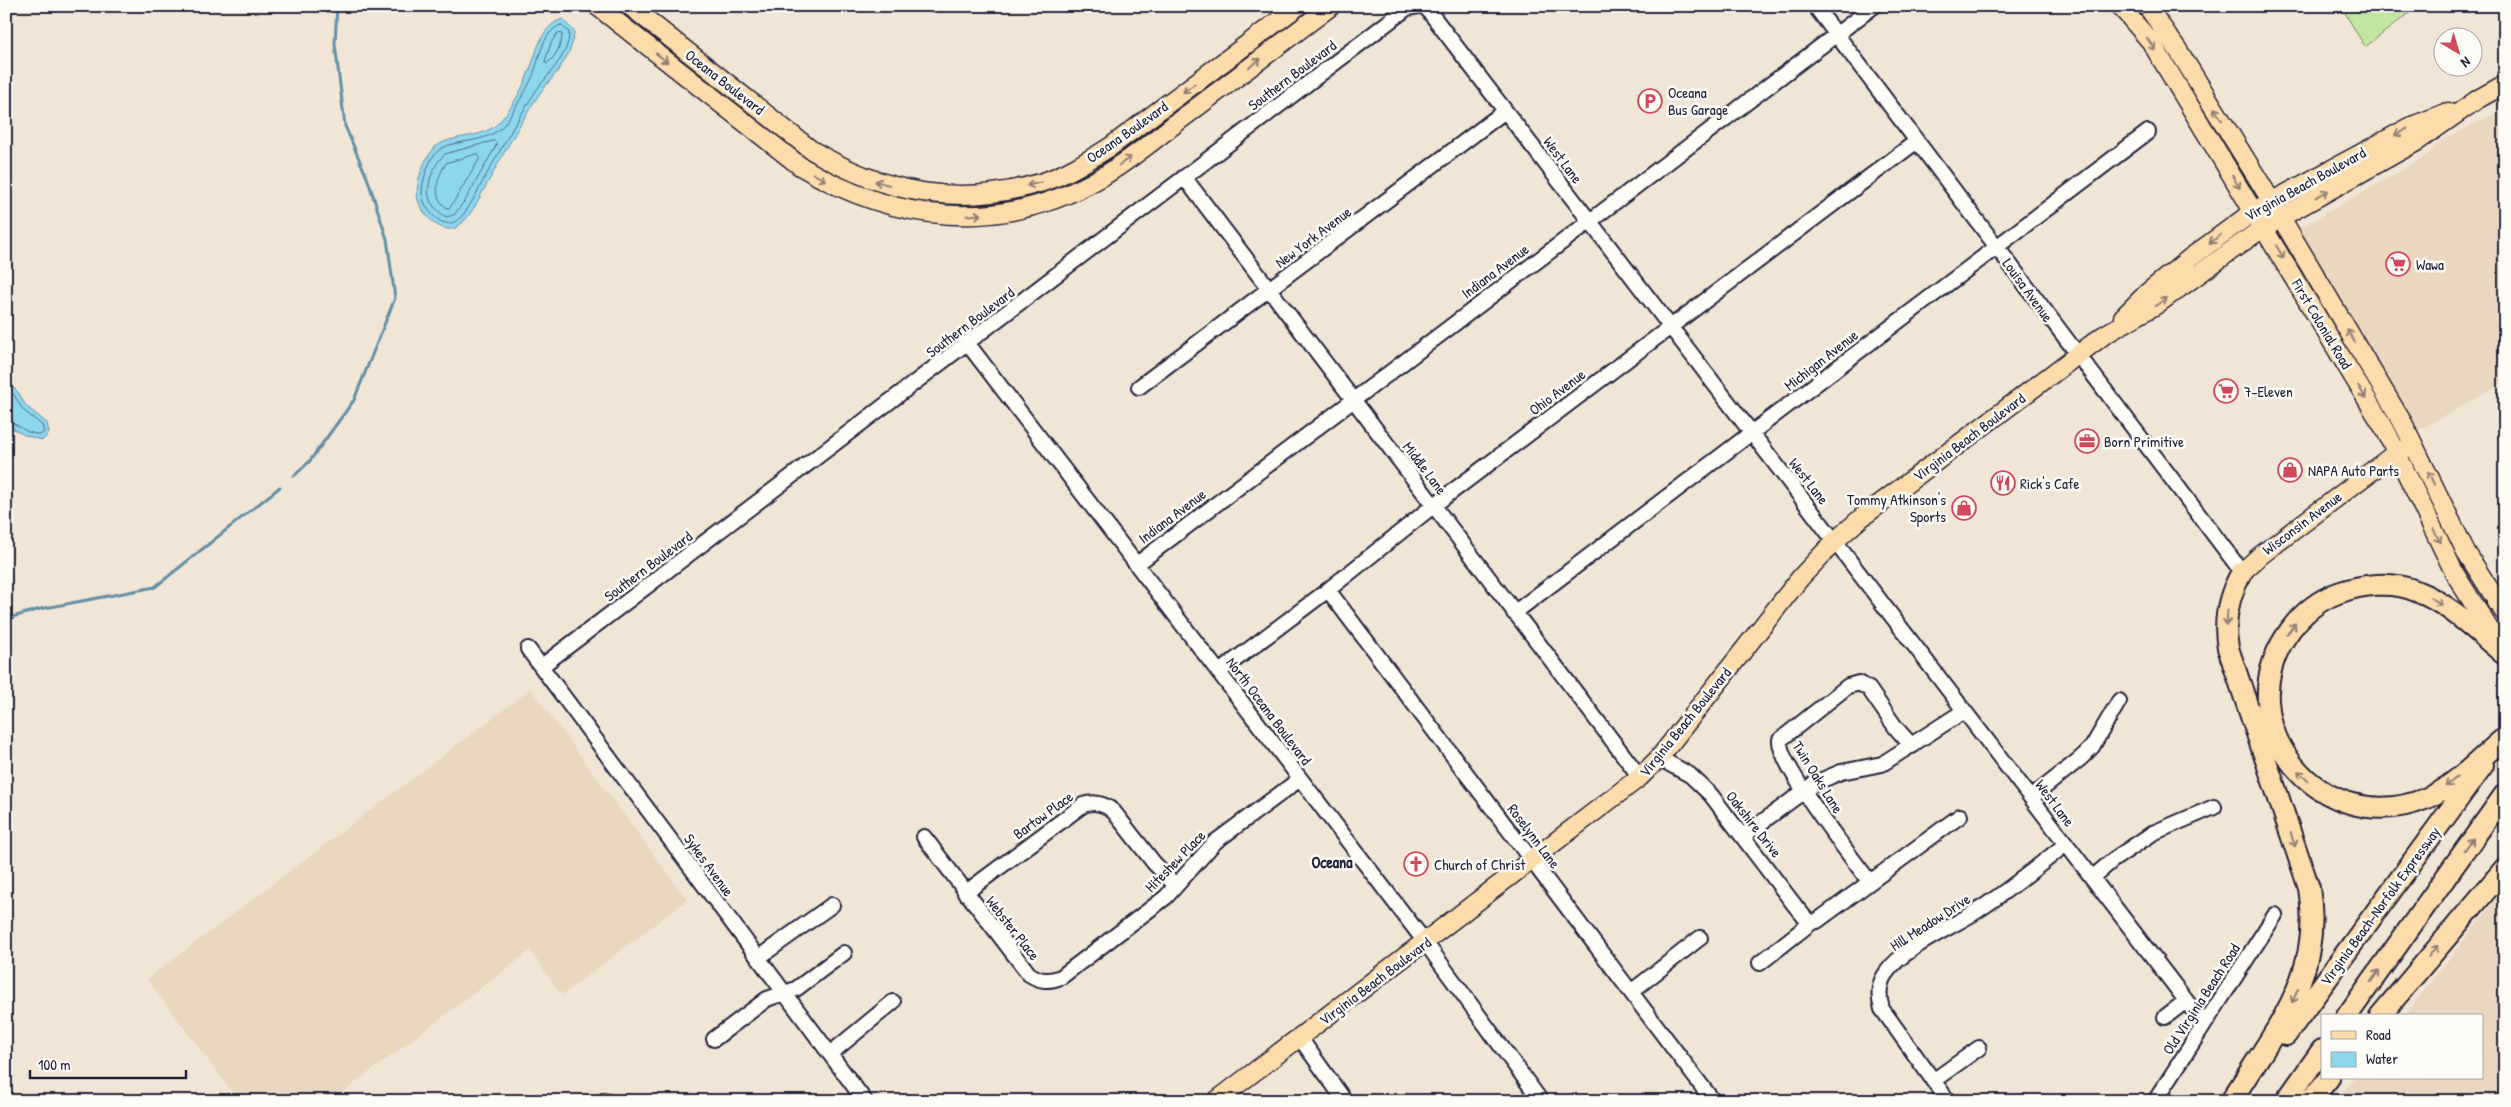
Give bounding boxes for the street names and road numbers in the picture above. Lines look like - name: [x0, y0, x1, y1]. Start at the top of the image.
- street label: Southern Boulevard: [1244, 35, 1341, 115]
- street label: Oceana Boulevard: [681, 44, 769, 120]
- street label: Oceana Boulevard: [1082, 96, 1172, 168]
- street label: West Lane: [1538, 132, 1588, 188]
- street label: Virginia Beach Boulevard: [2241, 142, 2369, 226]
- street label: New York Avenue: [1271, 201, 1355, 273]
- street label: Indiana Avenue: [1457, 239, 1533, 303]
- street label: Louisa Avenue: [1998, 254, 2058, 326]
- street label: First Colonial Road: [2286, 274, 2357, 373]
- street label: Southern Boulevard: [922, 282, 1019, 362]
- street label: Michigan Avenue: [1780, 324, 1862, 396]
- street label: Ohio Avenue: [1525, 364, 1590, 420]
- street label: Virginia Beach Boulevard: [1909, 388, 2029, 486]
- street label: Middle Lane: [1398, 437, 1452, 499]
- street label: West Lane: [1784, 453, 1834, 509]
- street label: Indiana Avenue: [1134, 484, 1210, 548]
- street label: Wisconsin Avenue: [2258, 486, 2346, 560]
- street label: Southern Boulevard: [600, 526, 697, 606]
- street label: North Oceana Boulevard: [1222, 653, 1317, 769]
- street label: Virginia Beach Boulevard: [1634, 663, 1736, 781]
- street label: Twin Oaks Lane: [1788, 737, 1848, 817]
- street label: West Lane: [2030, 775, 2080, 831]
- street label: Bartow Place: [1009, 786, 1077, 844]
- street label: Oakshire Drive: [1721, 786, 1787, 862]
- street label: Roselynn Lane: [1503, 799, 1565, 873]
- street label: Virginia Beach-Norfolk Expressway: [2315, 822, 2445, 990]
- street label: Hiteshew Place: [1140, 825, 1210, 897]
- street label: Sykes Avenue: [679, 829, 739, 901]
- street label: Hill Meadow Drive: [1886, 888, 1974, 956]
- street label: Webster Place: [981, 891, 1045, 965]
- street label: Virginia Beach Boulevard: [1315, 932, 1435, 1030]
- street label: Old Virginia Beach Road: [2157, 939, 2245, 1059]

